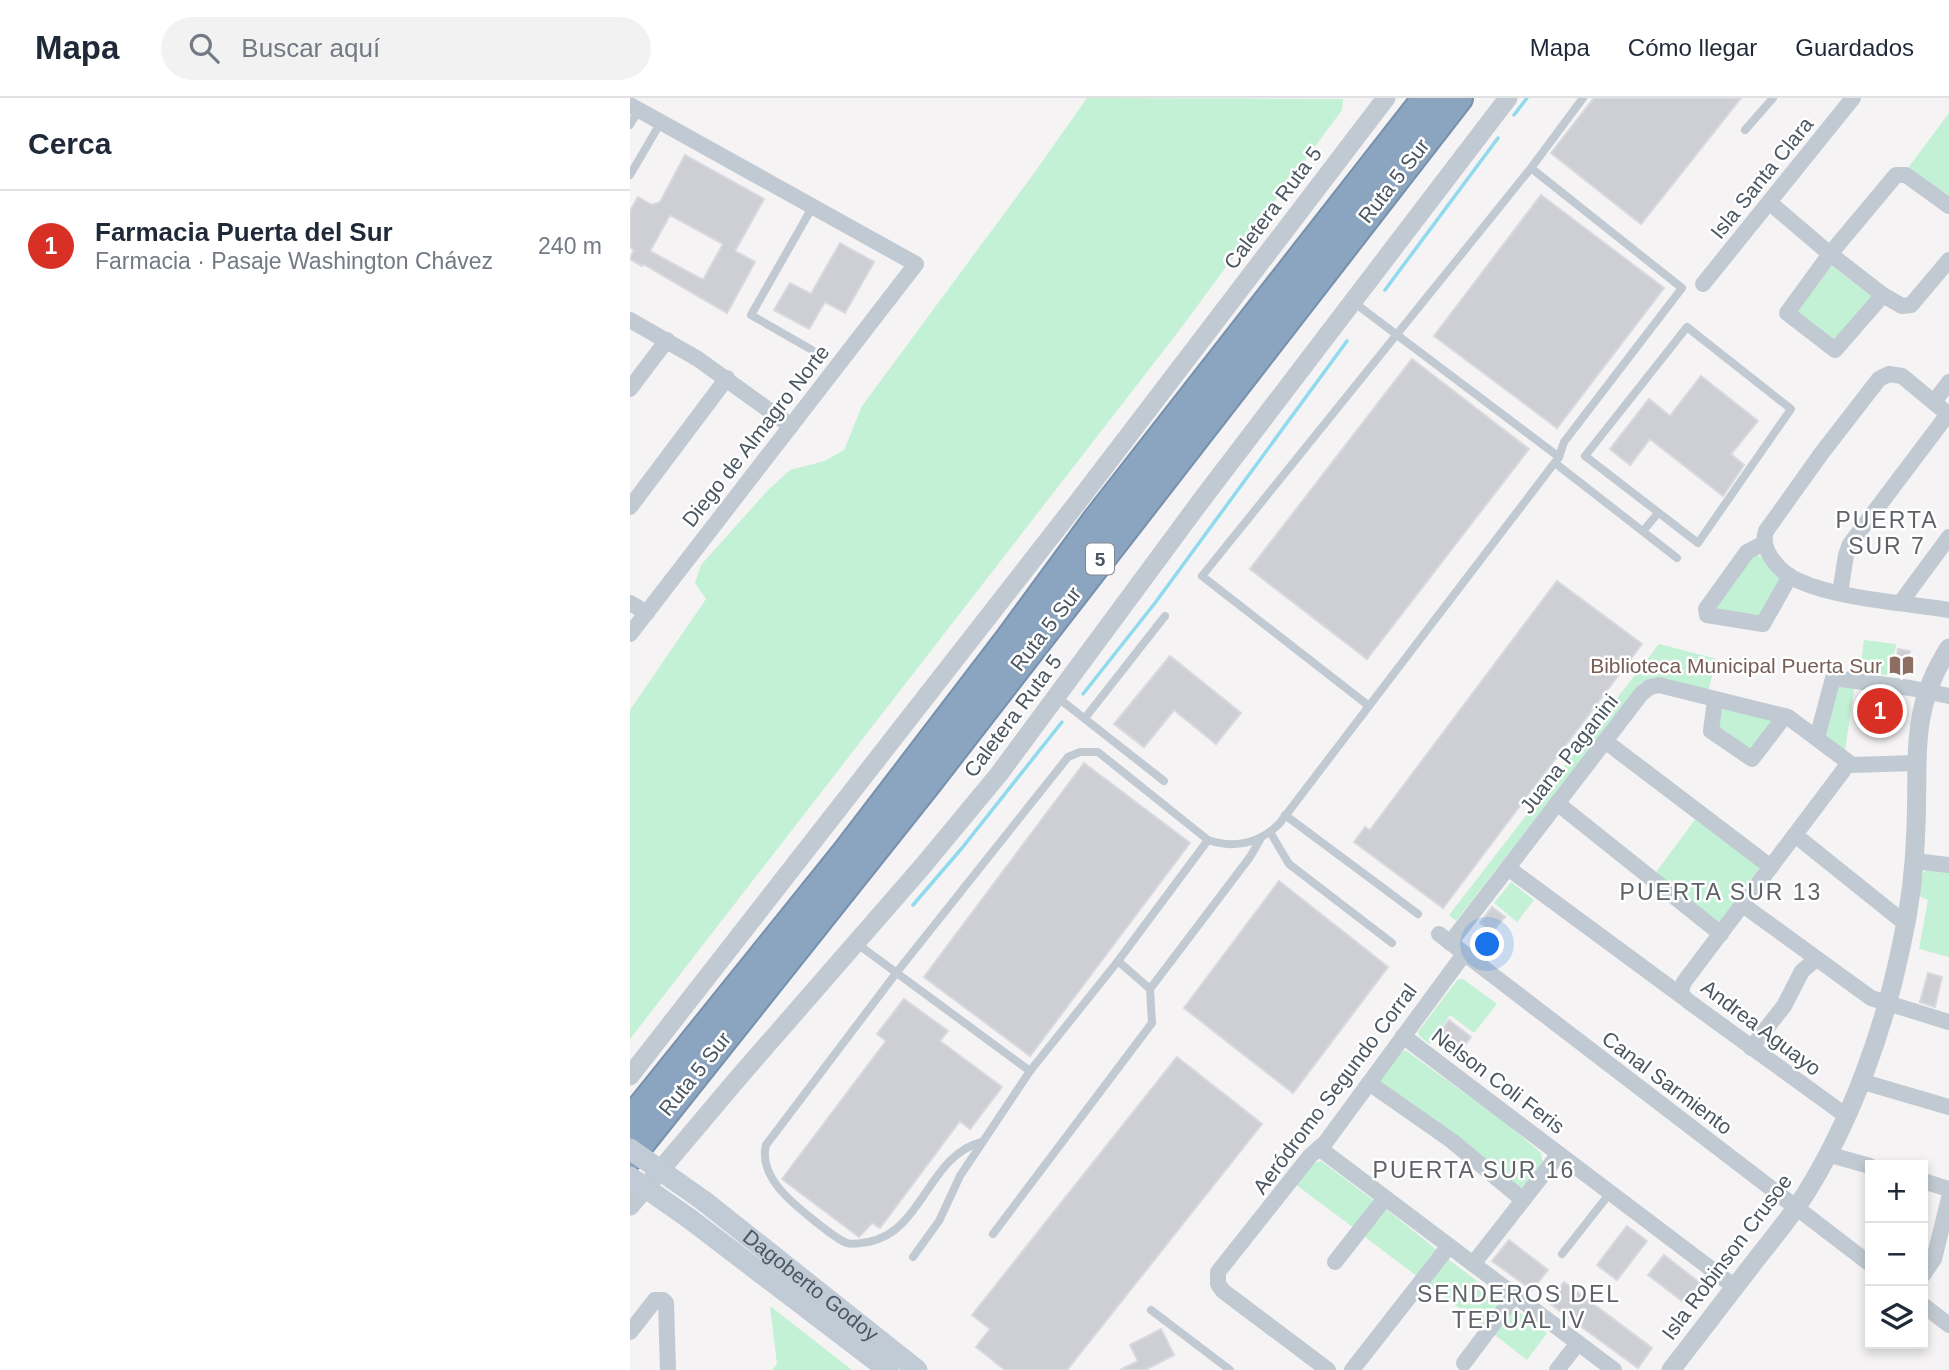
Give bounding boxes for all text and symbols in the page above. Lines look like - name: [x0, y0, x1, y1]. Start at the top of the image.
- search box: [161, 17, 651, 80]
- text: Mapa: [35, 29, 119, 66]
- icon: search: [185, 29, 223, 67]
- text: Buscar aquí: [241, 33, 380, 63]
- text: Mapa: [1530, 34, 1590, 61]
- text: Cómo llegar: [1628, 34, 1757, 61]
- text: Guardados: [1795, 34, 1914, 61]
- street label: Isla Santa Clara: [1706, 112, 1818, 243]
- text: Cerca: [28, 127, 111, 160]
- street label: Ruta 5 Sur: [1354, 134, 1434, 227]
- street label: Caletera Ruta 5: [1219, 142, 1326, 273]
- text: Farmacia Puerta del Sur: [95, 217, 393, 247]
- text: 1: [45, 233, 57, 259]
- text: 240 m: [538, 233, 602, 259]
- text: Farmacia · Pasaje Washington Chávez: [95, 248, 493, 274]
- street label: Diego de Almagro Norte: [678, 340, 834, 531]
- district label: PUERTA SUR 7: [1835, 507, 1939, 559]
- road number: 5: [1086, 544, 1114, 574]
- street label: Ruta 5 Sur: [1006, 582, 1086, 675]
- street label: Caletera Ruta 5: [959, 650, 1066, 781]
- library icon: Biblioteca Municipal Puerta Sur: [1888, 652, 1916, 680]
- place label: Biblioteca Municipal Puerta Sur: [1590, 654, 1882, 677]
- pin: 1: [1857, 685, 1903, 737]
- street label: Juana Paganini: [1515, 690, 1622, 818]
- district label: PUERTA SUR 13: [1620, 879, 1822, 905]
- your location: [1470, 927, 1504, 961]
- street label: Andrea Aguayo: [1697, 975, 1826, 1080]
- street label: Aeródromo Segundo Corral: [1248, 979, 1421, 1198]
- street label: Nelson Coli Feris: [1428, 1023, 1569, 1138]
- street label: Canal Sarmiento: [1598, 1026, 1737, 1139]
- street label: Ruta 5 Sur: [654, 1027, 735, 1120]
- district label: PUERTA SUR 16: [1373, 1157, 1575, 1183]
- map controls: [1865, 1160, 1928, 1349]
- button: +: [1865, 1160, 1928, 1223]
- street label: Isla Robinson Crusoe: [1657, 1170, 1796, 1344]
- button: −: [1865, 1223, 1928, 1286]
- street label: Dagoberto Godoy: [739, 1225, 883, 1346]
- district label: SENDEROS DEL TEPUAL IV: [1417, 1281, 1621, 1333]
- button: layers: [1865, 1286, 1928, 1349]

